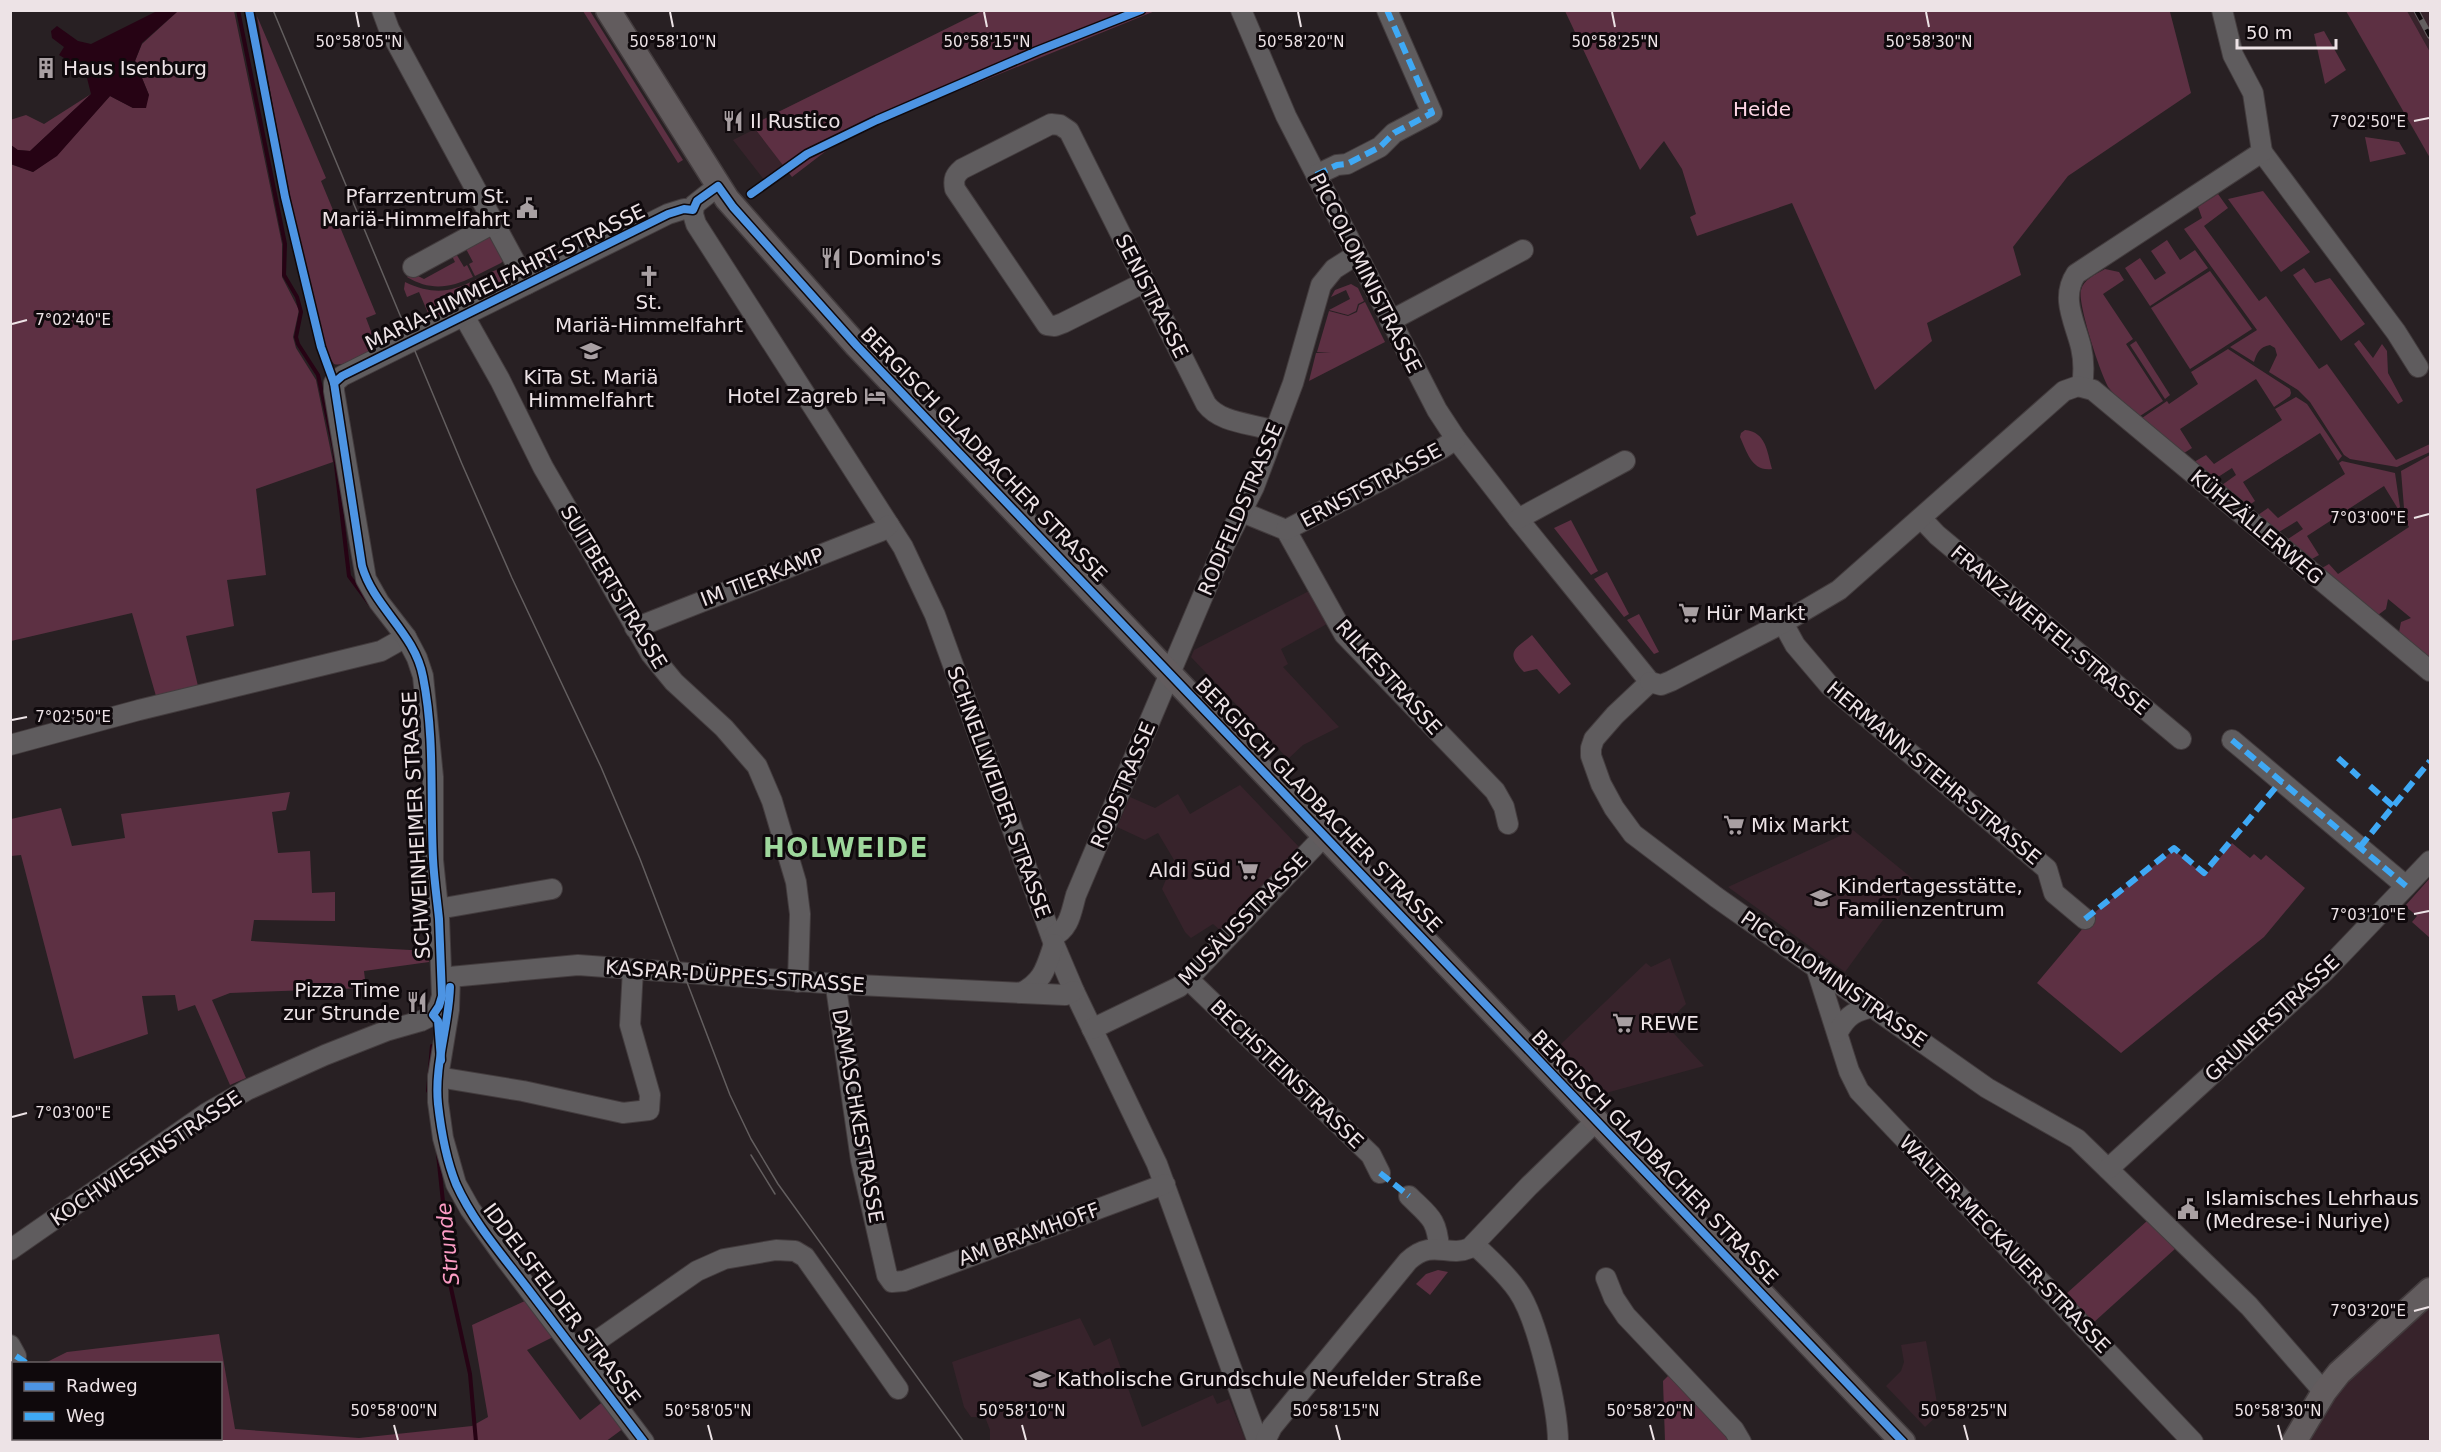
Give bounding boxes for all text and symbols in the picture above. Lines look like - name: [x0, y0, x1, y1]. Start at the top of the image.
- scale bar: [2237, 12, 2336, 50]
- text: 50 m: [2246, 22, 2292, 43]
- text: 50°58'05"N: [315, 33, 403, 51]
- text: 50°58'10"N: [629, 33, 717, 51]
- text: 50°58'15"N: [943, 33, 1031, 51]
- text: 50°58'20"N: [1257, 33, 1345, 51]
- text: 50°58'25"N: [1571, 33, 1659, 51]
- text: 50°58'30"N: [1885, 33, 1973, 51]
- building icon: Haus Isenburg: [34, 56, 58, 80]
- place label: Haus Isenburg: [63, 56, 207, 80]
- park label: Heide: [1733, 97, 1791, 121]
- restaurant icon: Il Rustico: [721, 109, 745, 133]
- place label: Il Rustico: [750, 109, 841, 133]
- text: 7°02'50"E: [2330, 113, 2406, 131]
- street label: PICCOLOMINISTRASSE: [1305, 169, 1427, 377]
- place label: Pfarrzentrum St. Mariä-Himmelfahrt: [322, 184, 510, 231]
- public building icon: Pfarrzentrum St. Mariä-Himmelfahrt: [515, 196, 539, 220]
- street label: MARIA-HIMMELFAHRT-STRASSE: [361, 199, 649, 355]
- street label: SENISTRASSE: [1110, 230, 1194, 362]
- restaurant icon: Domino's: [819, 246, 843, 270]
- place label: Domino's: [848, 246, 942, 270]
- church icon: St. Mariä-Himmelfahrt: [637, 264, 661, 288]
- place label: St. Mariä-Himmelfahrt: [555, 290, 743, 337]
- text: 7°02'40"E: [35, 311, 111, 329]
- street label: BERGISCH GLADBACHER STRASSE: [856, 322, 1112, 586]
- school or university icon: KiTa St. Mariä Himmelfahrt: [579, 339, 603, 363]
- place label: KiTa St. Mariä Himmelfahrt: [524, 365, 659, 412]
- place label: Hotel Zagreb: [727, 384, 858, 408]
- hotel icon: Hotel Zagreb: [863, 384, 887, 408]
- street label: RODFELDSTRASSE: [1193, 419, 1287, 599]
- street label: ERNSTSTRASSE: [1296, 438, 1446, 532]
- street label: KÜHZÄLLERWEG: [2186, 465, 2328, 589]
- street label: SUITBERTSTRASSE: [556, 501, 672, 673]
- text: 7°03'00"E: [2330, 509, 2406, 527]
- street label: FRANZ-WERFEL-STRASSE: [1946, 540, 2154, 720]
- street label: IM TIERKAMP: [697, 543, 827, 611]
- supermarket icon: Hür Markt: [1677, 601, 1701, 625]
- place label: Hür Markt: [1706, 601, 1806, 625]
- street label: RILKESTRASSE: [1331, 615, 1447, 739]
- street label: SCHNELLWEIDER STRASSE: [942, 663, 1056, 921]
- street label: BERGISCH GLADBACHER STRASSE: [1191, 673, 1447, 937]
- street label: HERMANN-STEHR-STRASSE: [1822, 676, 2046, 870]
- street label: SCHWEINHEIMER STRASSE: [397, 690, 435, 960]
- text: 7°02'50"E: [35, 708, 111, 726]
- street label: RODSTRASSE: [1086, 718, 1160, 852]
- supermarket icon: Mix Markt: [1722, 813, 1746, 837]
- place label: Mix Markt: [1751, 813, 1849, 837]
- district label: HOLWEIDE: [763, 833, 929, 863]
- street label: MUSÄUSSTRASSE: [1173, 847, 1313, 991]
- place label: Aldi Süd: [1149, 858, 1231, 882]
- supermarket icon: Aldi Süd: [1236, 858, 1260, 882]
- place label: Kindertagesstätte, Familienzentrum: [1838, 874, 2023, 921]
- school or university icon: Kindertagesstätte, Familienzentrum: [1809, 886, 1833, 910]
- street label: PICCOLOMINISTRASSE: [1736, 906, 1932, 1052]
- text: 7°03'10"E: [2330, 906, 2406, 924]
- street label: GRUNERSTRASSE: [2200, 949, 2344, 1087]
- street label: KASPAR-DÜPPES-STRASSE: [604, 955, 866, 997]
- place label: Pizza Time zur Strunde: [283, 978, 400, 1025]
- restaurant icon: Pizza Time zur Strunde: [405, 990, 429, 1014]
- street label: BECHSTEINSTRASSE: [1205, 995, 1369, 1153]
- street label: DAMASCHKESTRASSE: [827, 1007, 889, 1225]
- supermarket icon: REWE: [1611, 1011, 1635, 1035]
- place label: REWE: [1640, 1011, 1699, 1035]
- street label: BERGISCH GLADBACHER STRASSE: [1527, 1025, 1783, 1289]
- street label: KOCHWIESENSTRASSE: [46, 1085, 246, 1231]
- text: 7°03'00"E: [35, 1104, 111, 1122]
- street label: WALTER-MECKAUER-STRASSE: [1894, 1130, 2116, 1358]
- place label: Islamisches Lehrhaus (Medrese-i Nuriye): [2205, 1186, 2419, 1233]
- street label: AM BRAMHOFF: [955, 1197, 1103, 1271]
- public building icon: Islamisches Lehrhaus (Medrese-i Nuriye): [2176, 1197, 2200, 1221]
- street label: IDDELSFELDER STRASSE: [478, 1198, 646, 1410]
- water label: Strunde: [432, 1201, 464, 1287]
- text: 7°03'20"E: [2330, 1302, 2406, 1320]
- legend: [12, 1362, 222, 1440]
- school or university icon: Katholische Grundschule Neufelder Straße: [1028, 1367, 1052, 1391]
- place label: Katholische Grundschule Neufelder Straße: [1057, 1367, 1482, 1391]
- text: Radweg: [66, 1375, 138, 1396]
- text: 50°58'00"N: [350, 1402, 438, 1420]
- text: 50°58'05"N: [664, 1402, 752, 1420]
- text: 50°58'10"N: [978, 1402, 1066, 1420]
- text: 50°58'15"N: [1292, 1402, 1380, 1420]
- text: 50°58'20"N: [1606, 1402, 1694, 1420]
- text: 50°58'25"N: [1920, 1402, 2008, 1420]
- text: 50°58'30"N: [2234, 1402, 2322, 1420]
- text: Weg: [66, 1405, 105, 1426]

